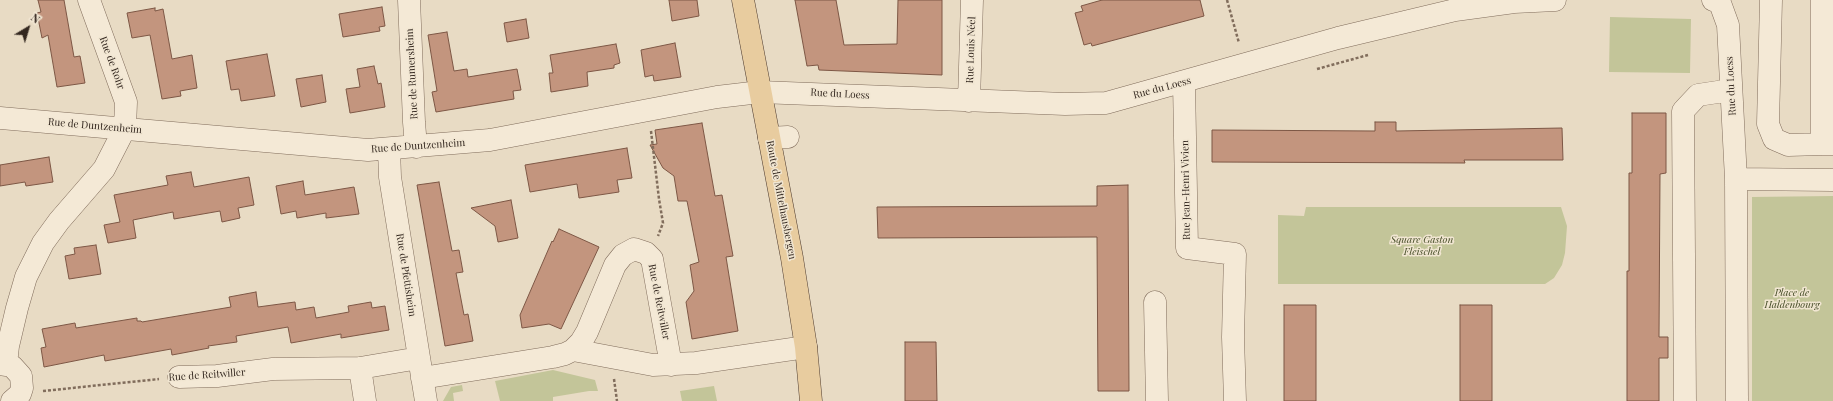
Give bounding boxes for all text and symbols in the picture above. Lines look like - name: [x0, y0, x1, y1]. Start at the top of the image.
- north arrow: [8, 8, 48, 48]
- text: N: [28, 10, 43, 27]
- street label: Rue Louis Néel: [964, 16, 978, 84]
- street label: Rue de Rumersheim: [404, 28, 420, 120]
- street label: Rue de Rohr: [97, 35, 127, 91]
- street label: Rue du Loess: [1723, 56, 1739, 116]
- street label: Rue du Loess: [1132, 75, 1192, 101]
- street label: Rue du Loess: [810, 86, 870, 102]
- street label: Rue de Duntzenheim: [48, 116, 142, 136]
- street label: Rue de Duntzenheim: [371, 137, 465, 155]
- street label: Route de Mittelhausbergen: [764, 139, 798, 261]
- street label: Rue Jean-Henri Vivien: [1179, 140, 1193, 240]
- street label: Rue de Pfettisheim: [394, 233, 418, 317]
- park label: Square Gaston Fleischel: [1391, 234, 1453, 258]
- street label: Rue de Reitwiller: [646, 263, 672, 341]
- park label: Place de Haldenbourg: [1764, 287, 1820, 310]
- street label: Rue de Reitwiller: [168, 366, 246, 384]

